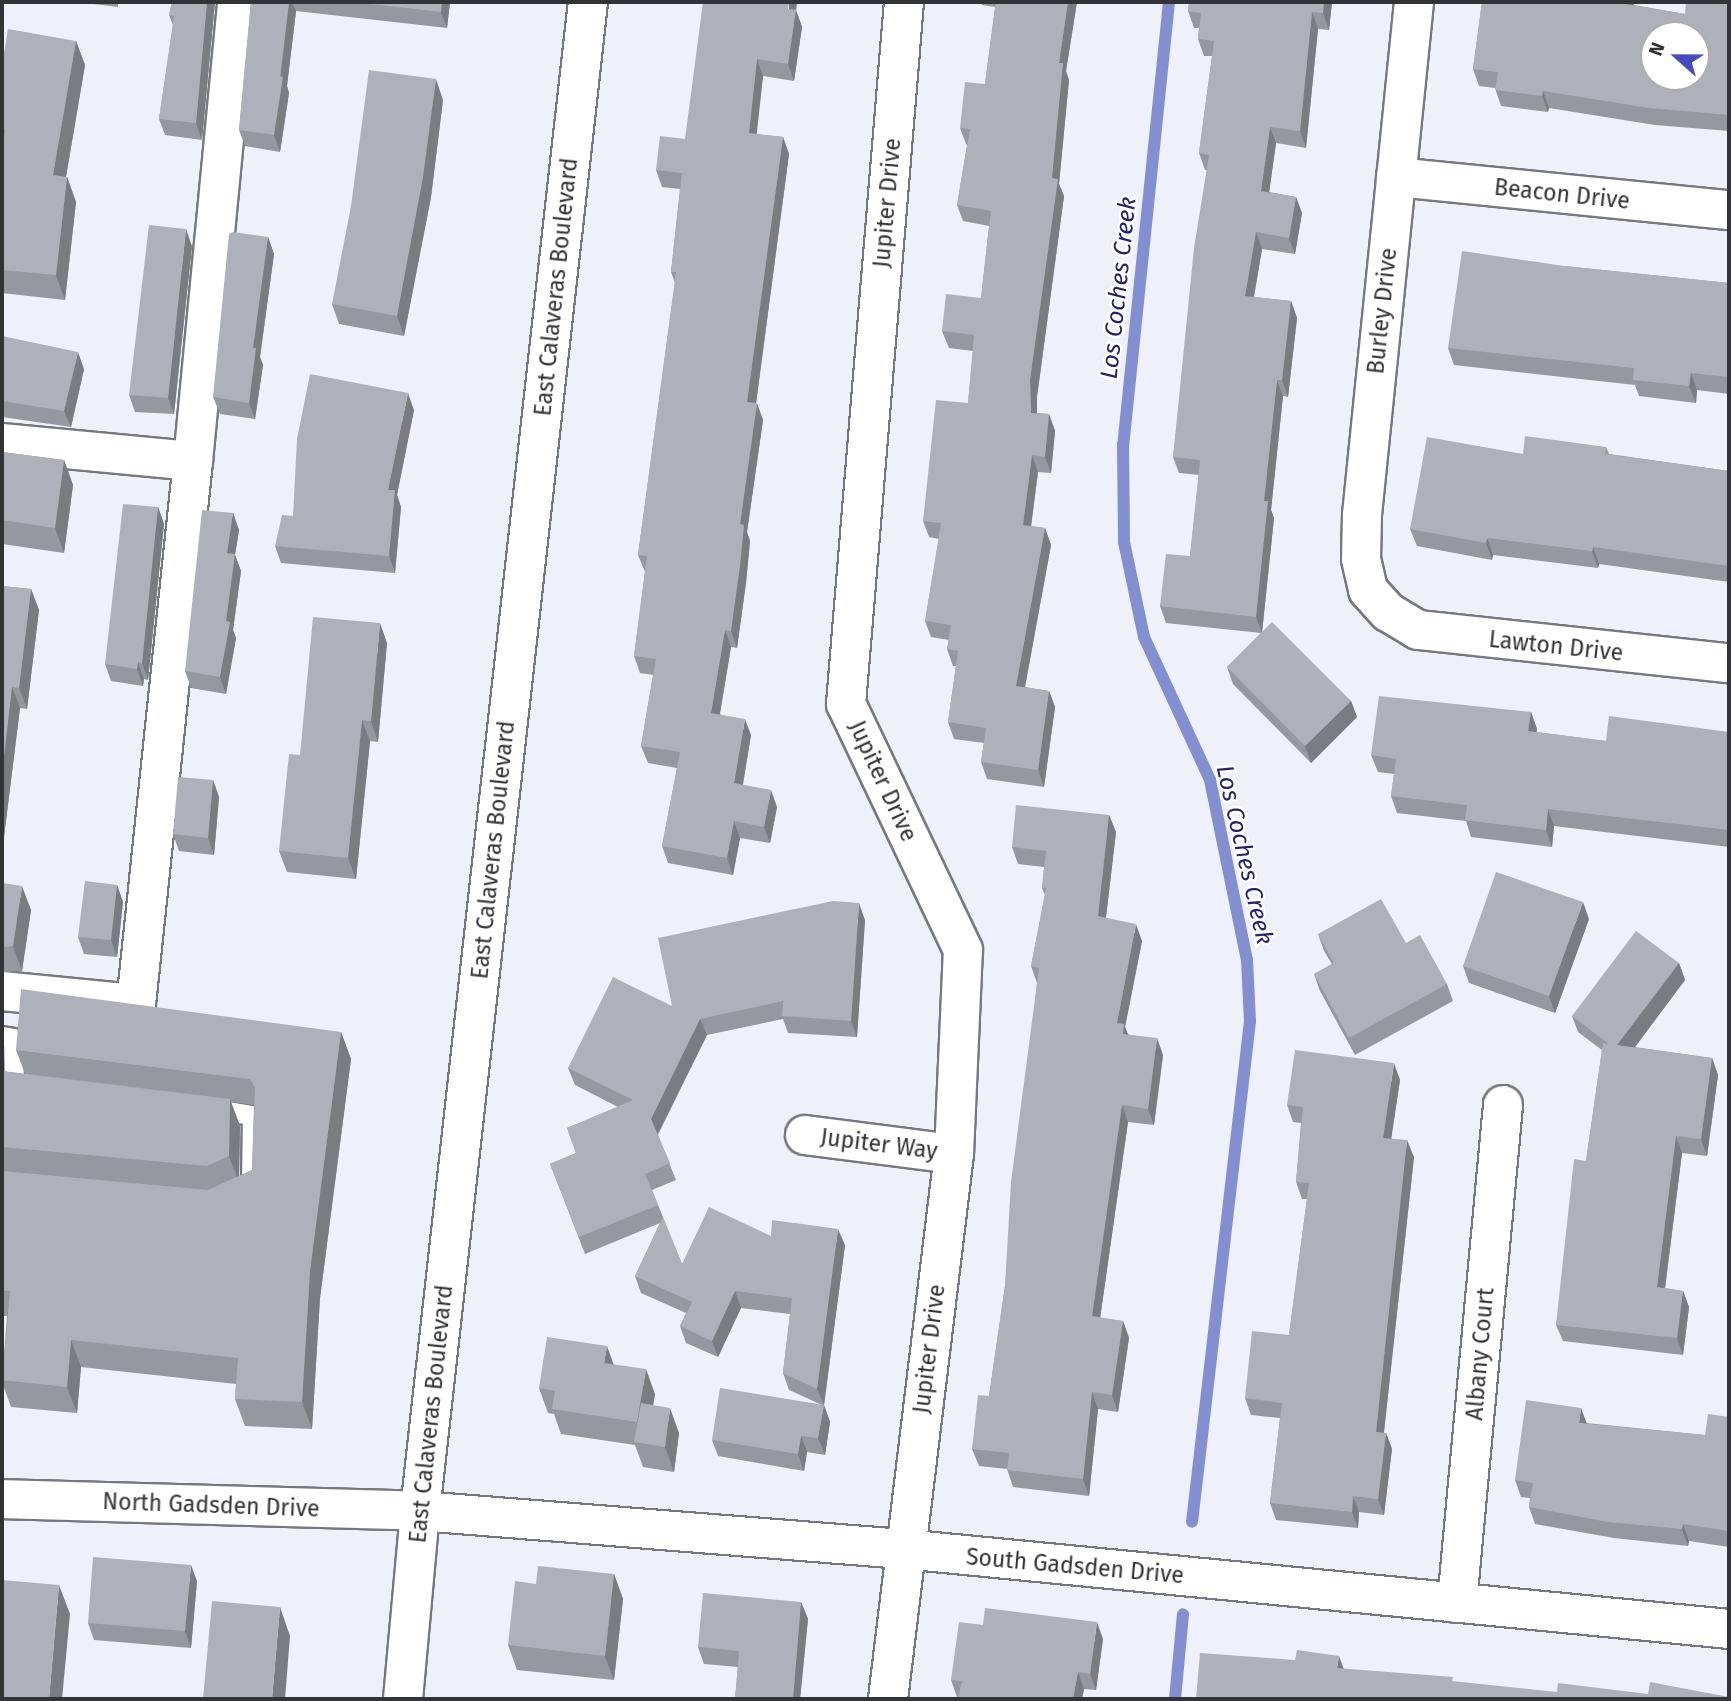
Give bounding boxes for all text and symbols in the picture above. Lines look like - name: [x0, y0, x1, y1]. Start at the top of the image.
- north arrow: [1640, 21, 1710, 91]
- text: N: [1644, 39, 1670, 59]
- street label: Jupiter Drive: [868, 137, 906, 269]
- street label: East Calaveras Boulevard: [529, 157, 583, 417]
- street label: Beacon Drive: [1493, 173, 1631, 215]
- water label: Los Coches Creek: [1095, 195, 1143, 381]
- street label: Burley Drive: [1362, 247, 1402, 375]
- street label: Lawton Drive: [1487, 625, 1625, 667]
- street label: Jupiter Drive: [843, 716, 923, 846]
- street label: East Calaveras Boulevard: [466, 720, 520, 980]
- water label: Los Coches Creek: [1209, 763, 1279, 947]
- street label: Jupiter Way: [819, 1123, 939, 1165]
- street label: Jupiter Drive: [907, 1283, 951, 1415]
- street label: East Calaveras Boulevard: [404, 1284, 458, 1544]
- street label: Albany Court: [1460, 1287, 1500, 1421]
- street label: North Gadsden Drive: [102, 1487, 320, 1523]
- street label: South Gadsden Drive: [965, 1543, 1185, 1589]

